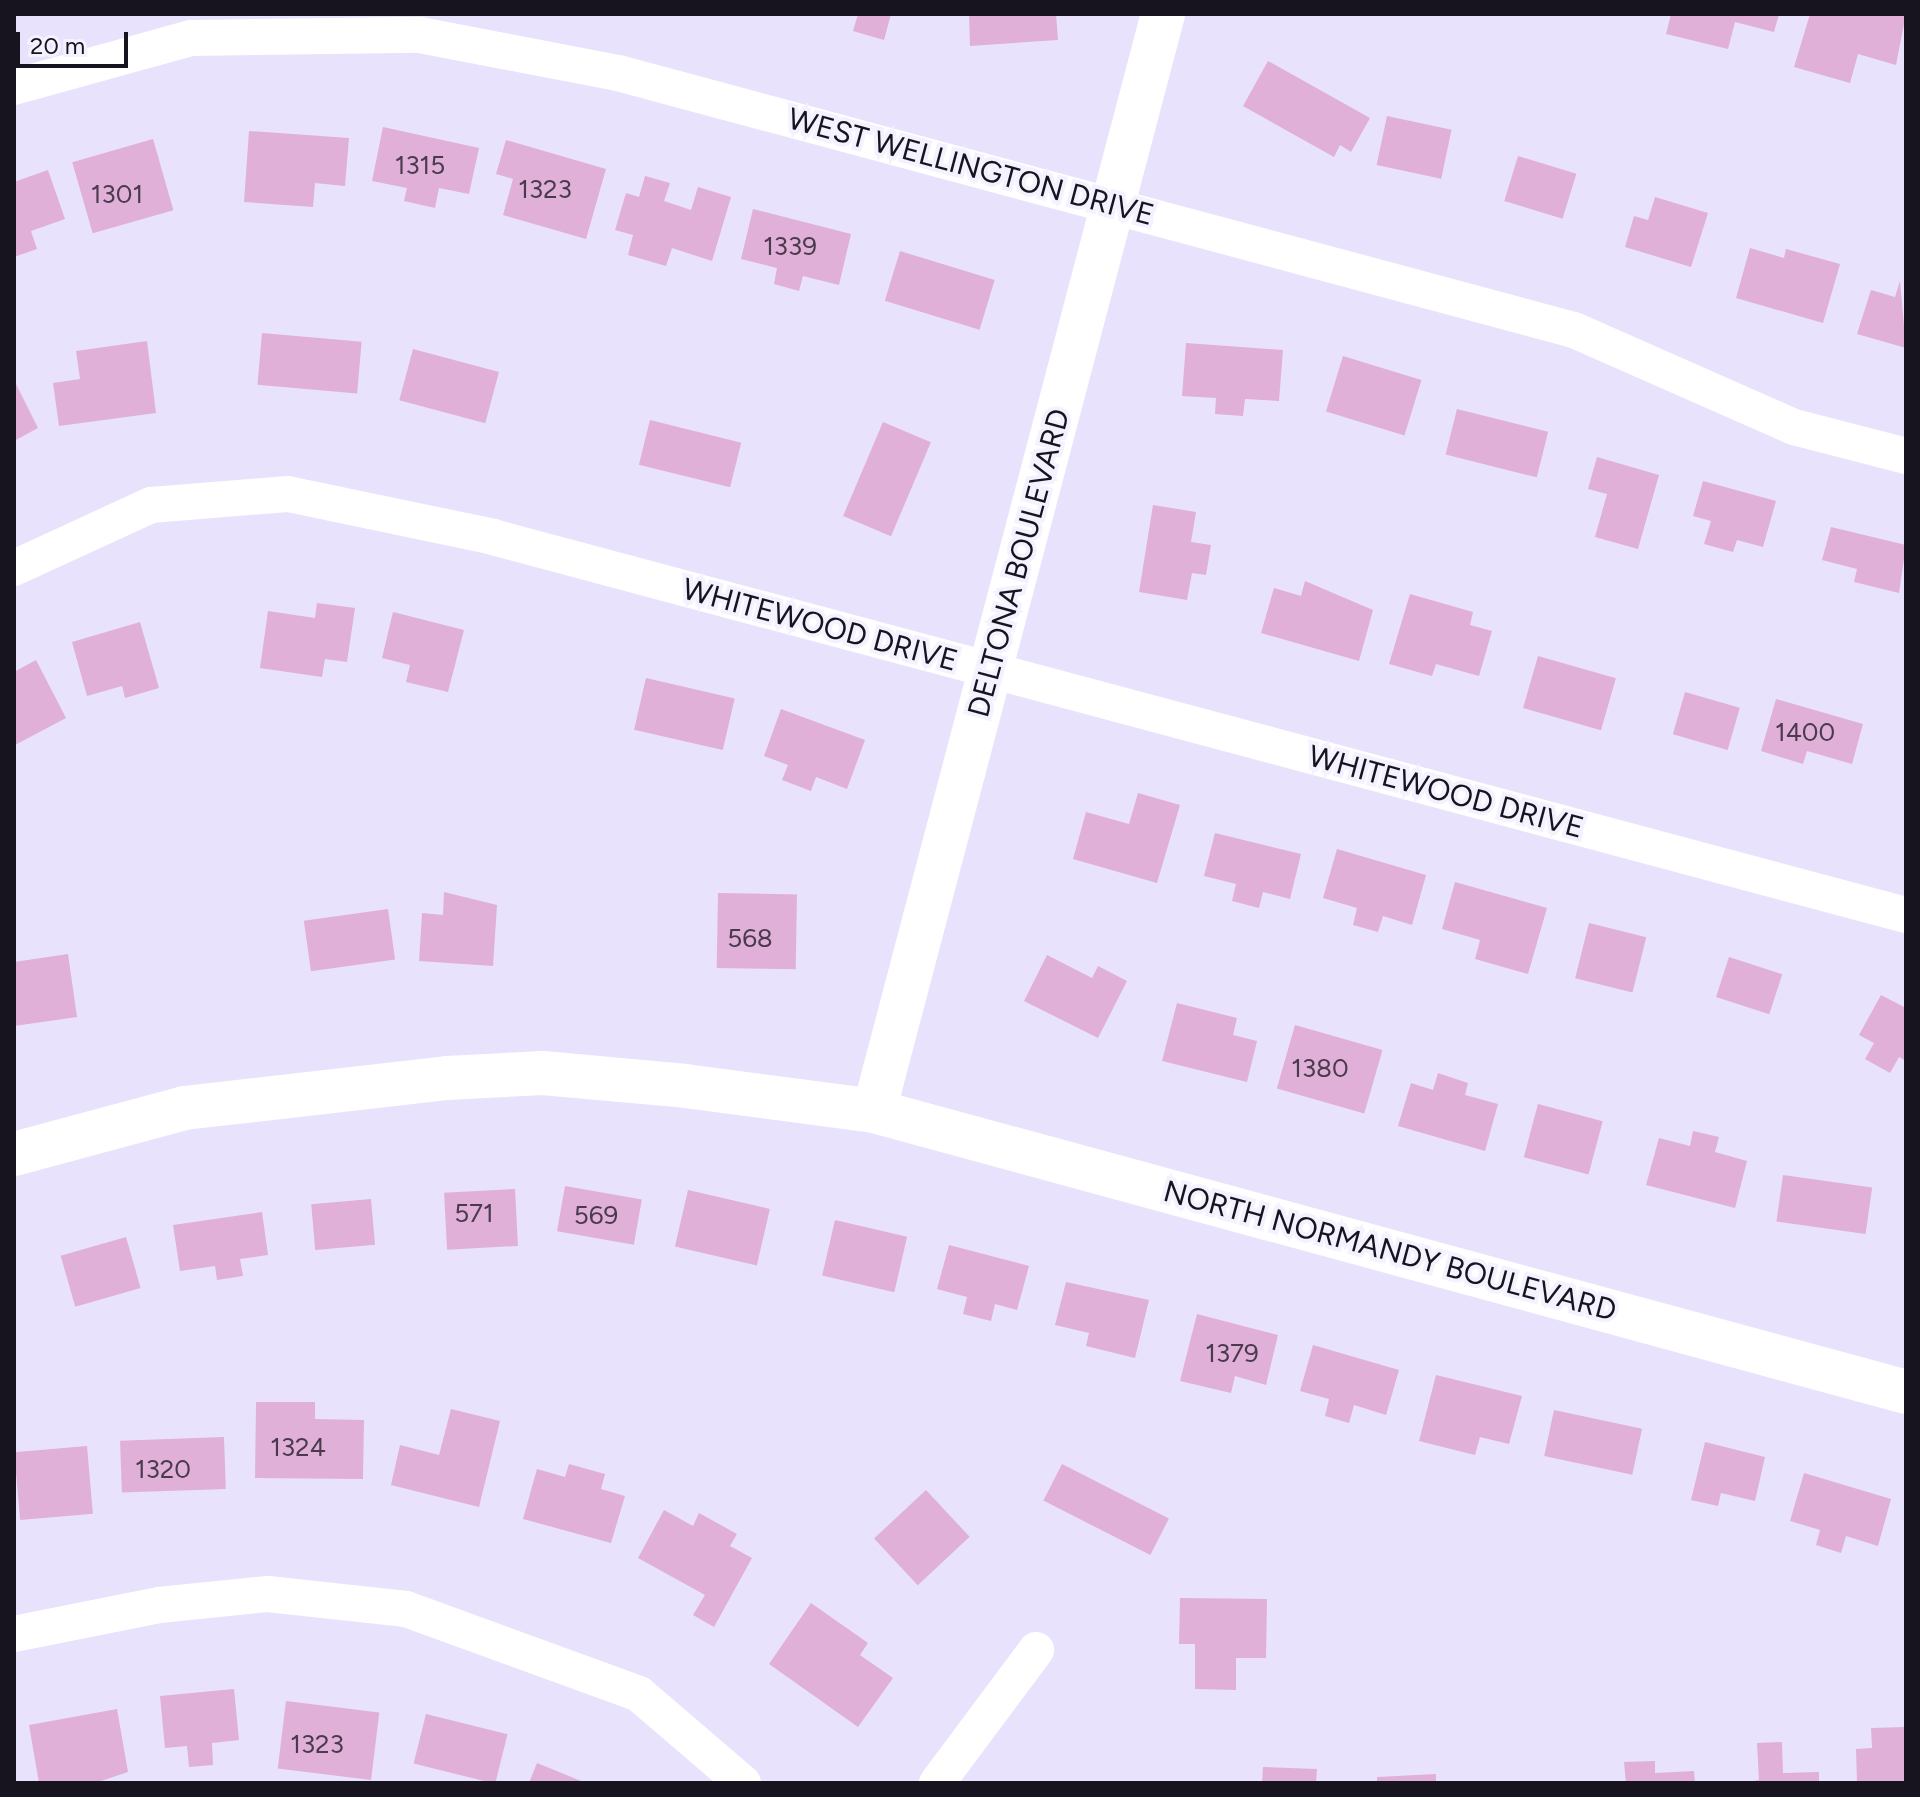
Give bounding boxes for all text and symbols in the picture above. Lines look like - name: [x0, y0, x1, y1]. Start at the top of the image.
- scale bar: [20, 16, 132, 66]
- text: 20 m: [30, 31, 85, 60]
- street label: WEST WELLINGTON DRIVE: [784, 101, 1158, 233]
- house number: 1315: [395, 150, 445, 182]
- house number: 1323: [518, 174, 572, 206]
- house number: 1301: [91, 179, 143, 211]
- house number: 1339: [763, 231, 817, 263]
- street label: DELTONA BOULEVARD: [960, 405, 1078, 721]
- street label: WHITEWOOD DRIVE: [679, 571, 961, 679]
- house number: 1400: [1775, 717, 1835, 749]
- street label: WHITEWOOD DRIVE: [1305, 738, 1587, 846]
- house number: 568: [727, 923, 773, 955]
- house number: 1380: [1291, 1053, 1349, 1085]
- street label: NORTH NORMANDY BOULEVARD: [1160, 1173, 1620, 1329]
- house number: 571: [454, 1198, 494, 1230]
- house number: 569: [574, 1200, 618, 1232]
- house number: 1379: [1205, 1338, 1259, 1370]
- house number: 1324: [270, 1432, 326, 1464]
- house number: 1320: [135, 1454, 191, 1486]
- house number: 1323: [290, 1729, 344, 1761]

